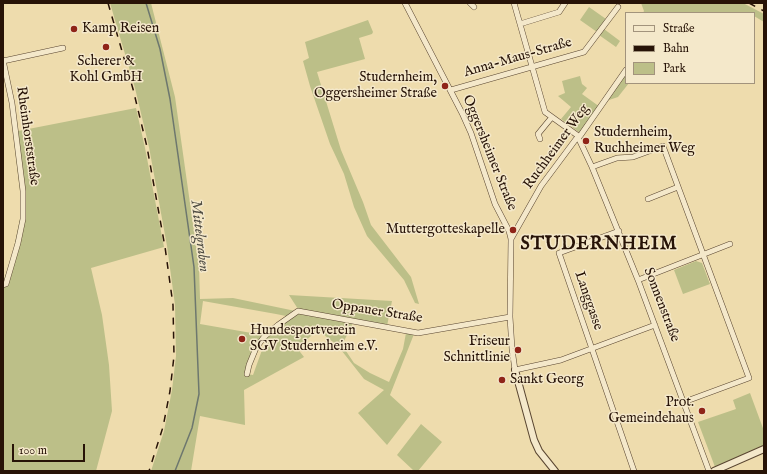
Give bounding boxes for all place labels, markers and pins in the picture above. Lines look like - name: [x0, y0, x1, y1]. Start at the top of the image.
- place label: Kamp Reisen: [82, 21, 159, 37]
- marker: Kamp Reisen: [69, 24, 79, 34]
- marker: Scherer & Kohl GmbH: [101, 42, 111, 52]
- place label: Scherer & Kohl GmbH: [69, 54, 143, 86]
- place label: Studernheim, Oggersheimer Straße: [314, 70, 437, 102]
- marker: Studernheim, Oggersheimer Straße: [440, 81, 450, 91]
- place label: Studernheim, Ruchheimer Weg: [594, 125, 695, 158]
- marker: Studernheim, Ruchheimer Weg: [581, 136, 591, 146]
- place label: Muttergotteskapelle: [386, 222, 505, 238]
- marker: Muttergotteskapelle: [508, 225, 518, 235]
- place label: Hundesportverein SGV Studernheim e.V.: [250, 323, 378, 356]
- marker: Hundesportverein SGV Studernheim e.V.: [237, 334, 247, 344]
- place label: Friseur Schnittlinie: [443, 334, 510, 366]
- marker: Friseur Schnittlinie: [513, 345, 523, 355]
- place label: Sankt Georg: [510, 372, 584, 388]
- marker: Sankt Georg: [497, 375, 507, 385]
- place label: Prot. Gemeindehaus: [608, 395, 694, 428]
- marker: Prot. Gemeindehaus: [697, 406, 707, 416]

